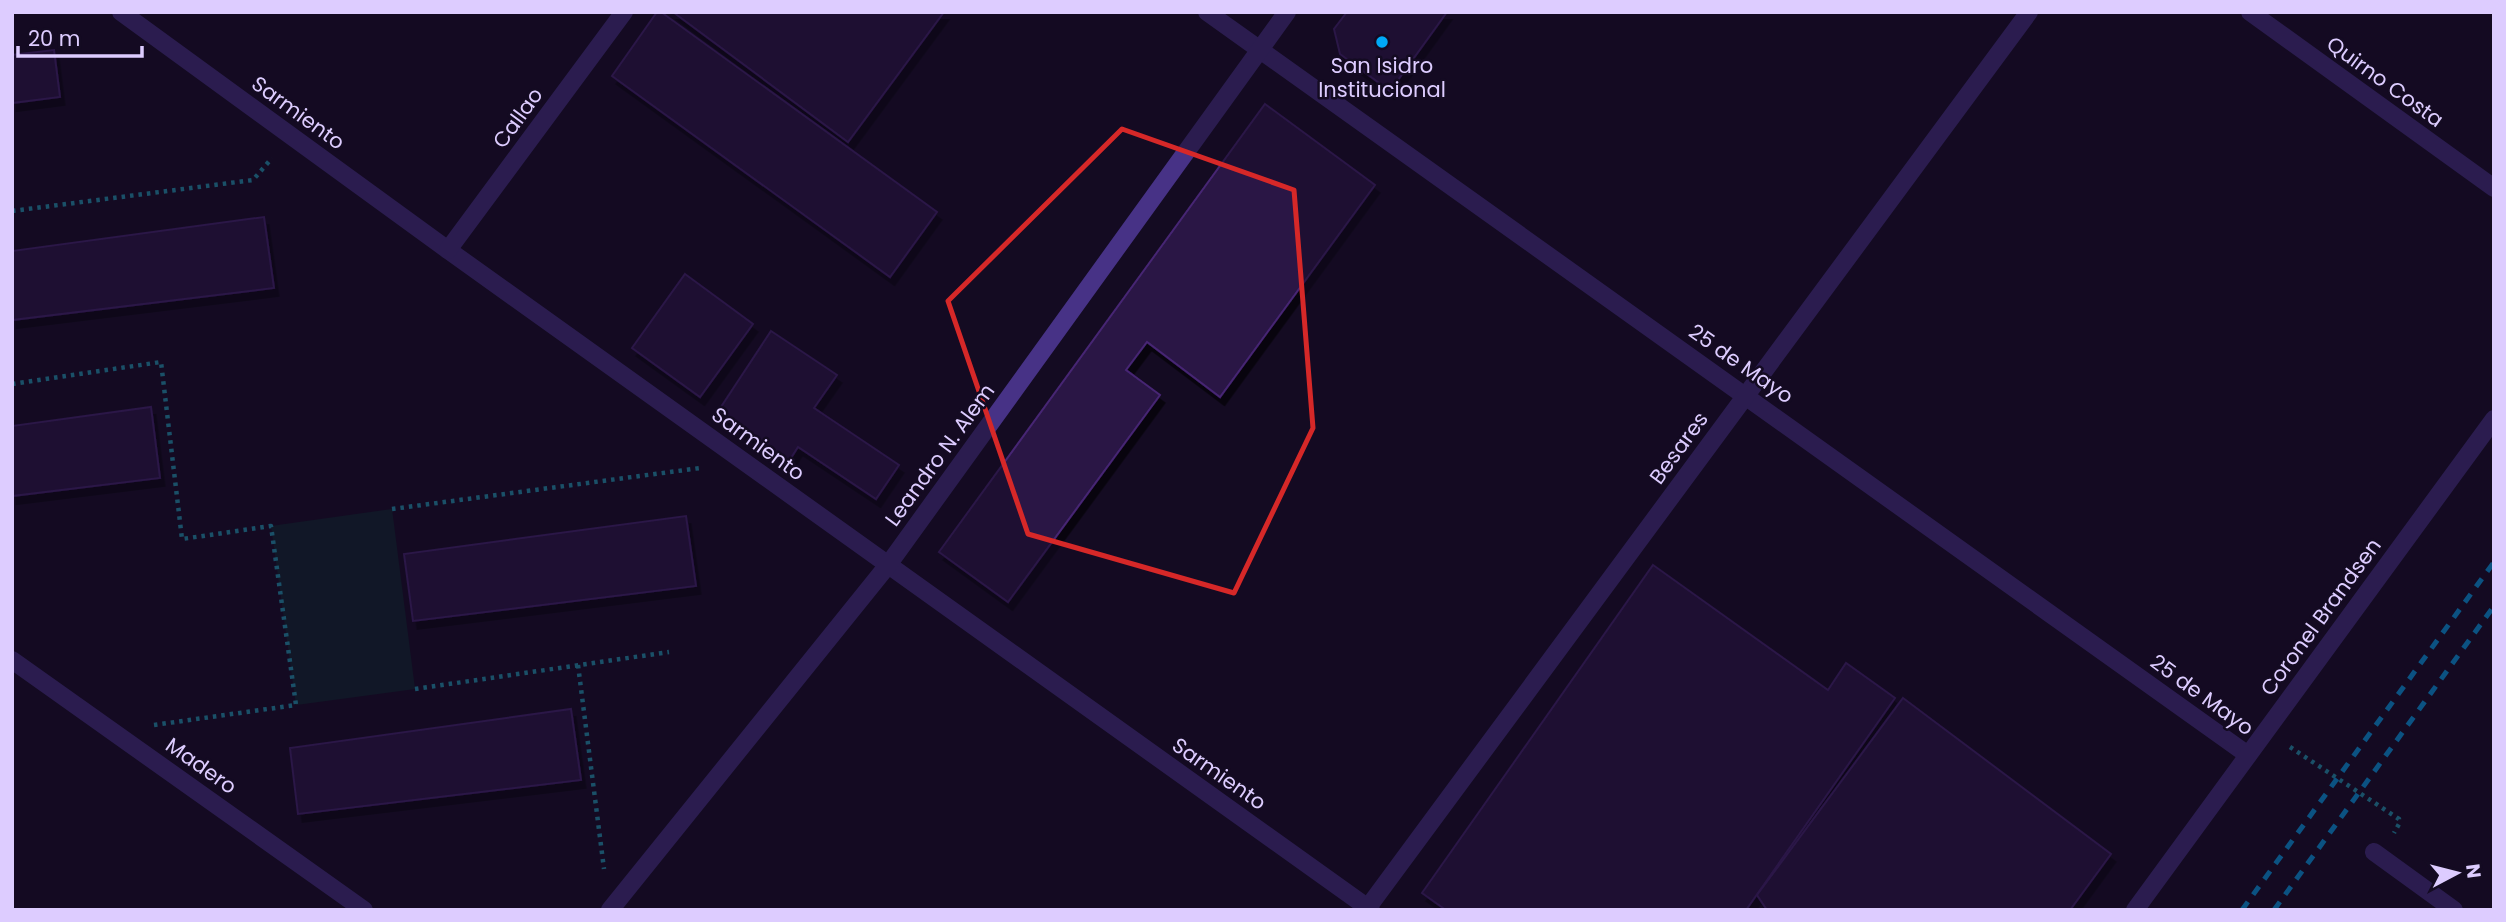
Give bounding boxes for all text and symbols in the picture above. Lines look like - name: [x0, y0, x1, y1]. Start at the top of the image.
- scale bar: [18, 14, 142, 58]
- text: 20 m: [28, 24, 81, 53]
- street label: Quirno Costa: [2321, 29, 2450, 134]
- marker: San Isidro Institucional: [1374, 34, 1390, 50]
- place label: San Isidro Institucional: [1318, 51, 1446, 104]
- street label: Sarmiento: [246, 69, 351, 156]
- street label: Callao: [486, 82, 549, 154]
- street label: 25 de Mayo: [1683, 317, 1799, 410]
- street label: Leandro N. Alem: [878, 378, 1001, 532]
- street label: Sarmiento: [706, 400, 811, 487]
- street label: Besares: [1643, 406, 1715, 490]
- street label: Coronel Brandsen: [2254, 532, 2388, 701]
- street label: 25 de Mayo: [2145, 647, 2260, 742]
- street label: Madero: [160, 731, 243, 801]
- street label: Sarmiento: [1166, 731, 1272, 817]
- north arrow: [2422, 838, 2492, 908]
- text: N: [2459, 862, 2488, 880]

